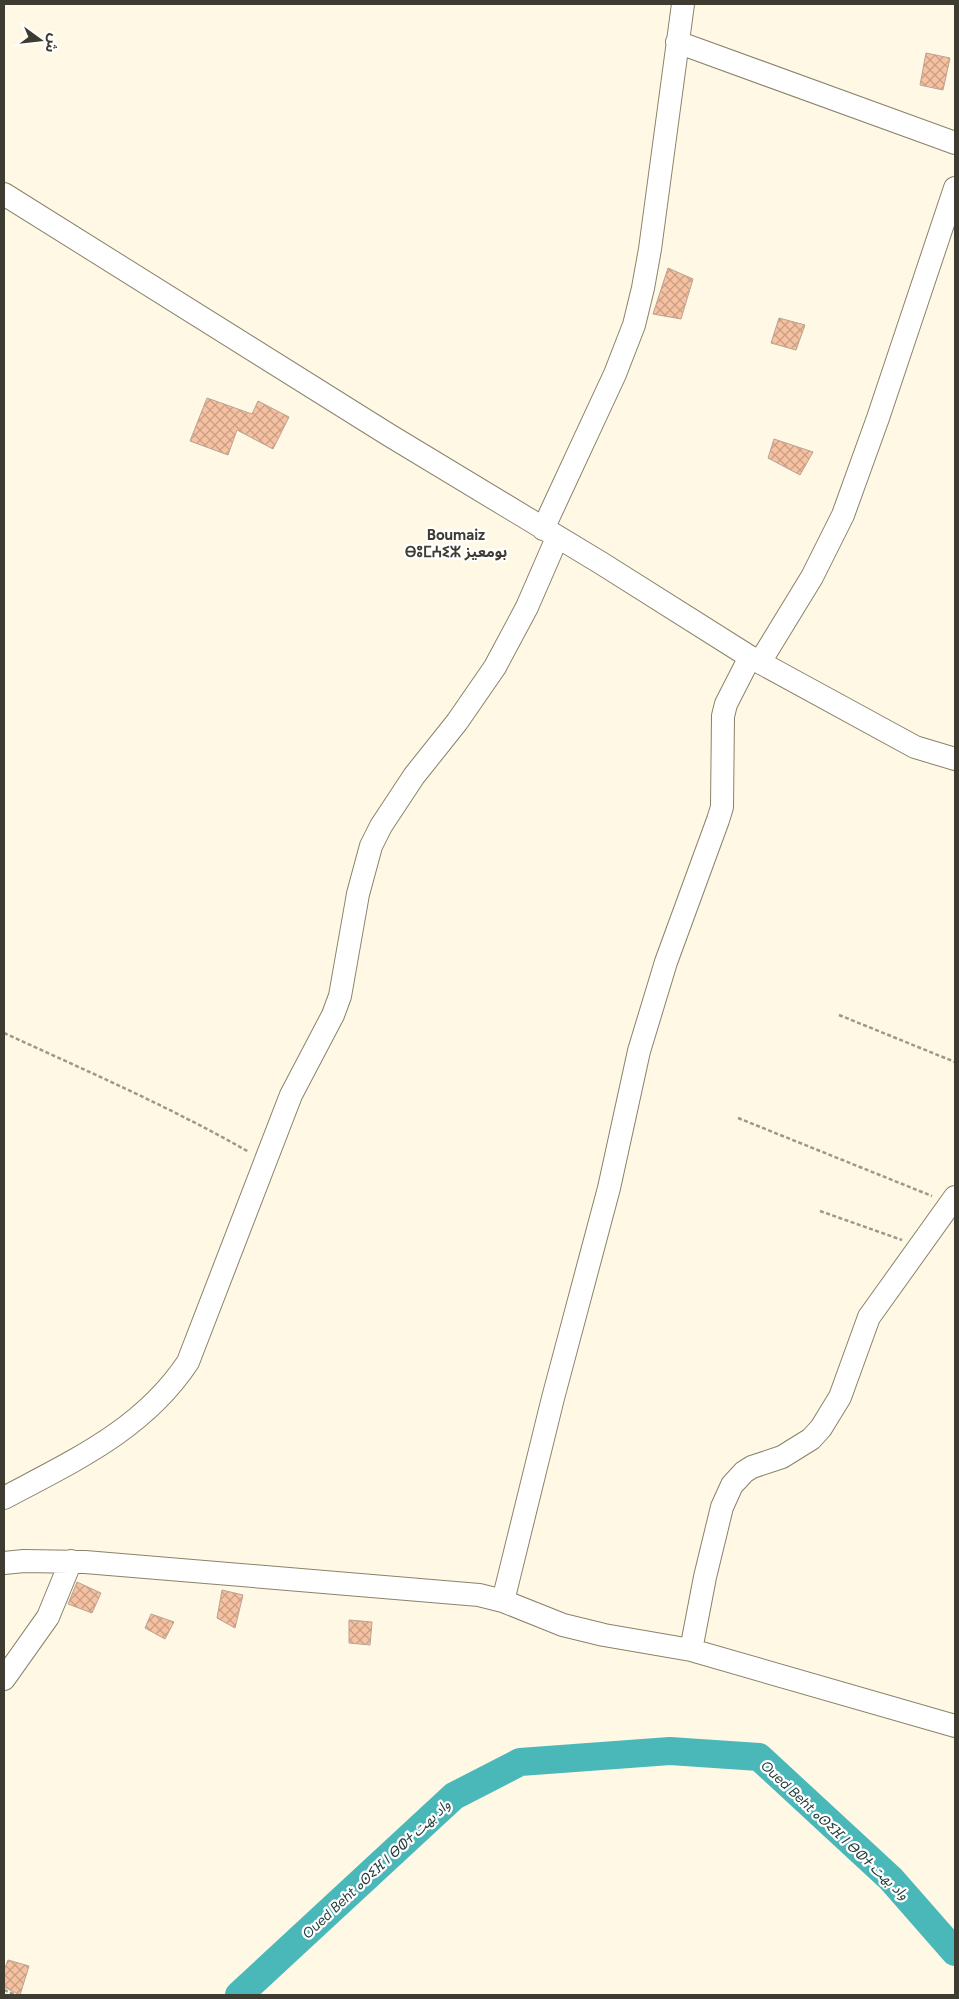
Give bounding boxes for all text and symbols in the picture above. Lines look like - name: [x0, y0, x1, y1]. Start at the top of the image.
- north arrow: [15, 15, 65, 65]
- text: ش: [41, 32, 63, 55]
- district label: Boumaiz ⴱⵓⵎⵄⵉⵣ بومعيز: [405, 526, 507, 561]
- water label: Oued Beht ⴰⵙⵉⴼ ⵏ ⴱⵀⵜ واد بهت: [757, 1757, 912, 1903]
- water label: Oued Beht ⴰⵙⵉⴼ ⵏ ⴱⵀⵜ واد بهت: [299, 1796, 454, 1942]

